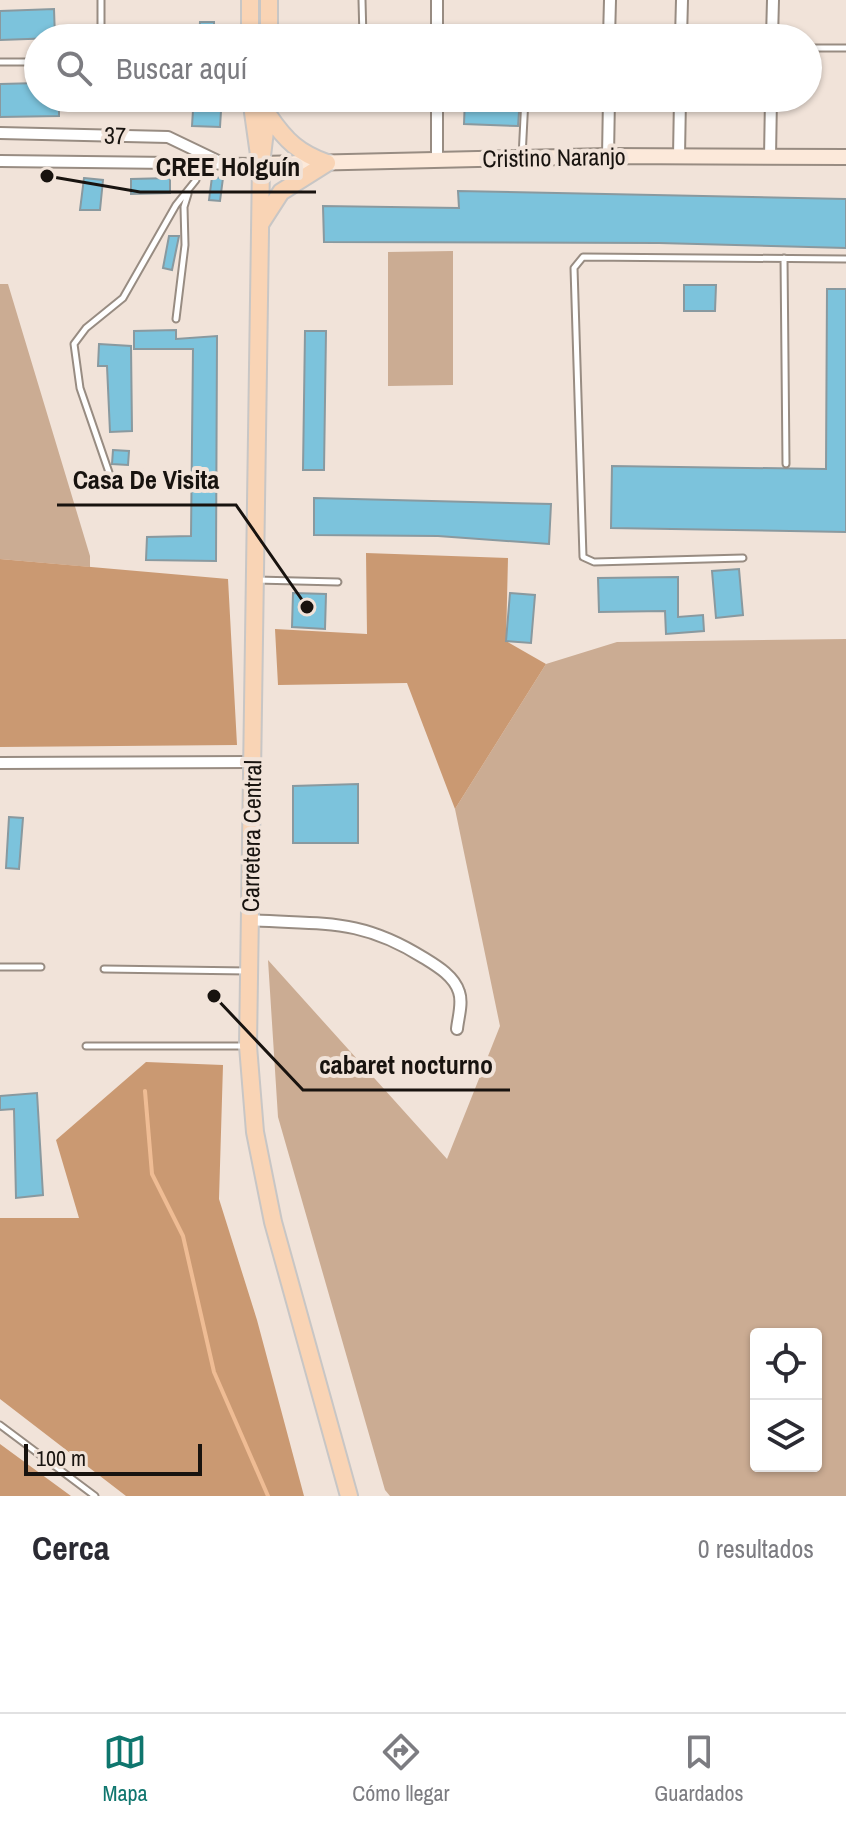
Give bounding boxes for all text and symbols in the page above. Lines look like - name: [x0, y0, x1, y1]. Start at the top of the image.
- search box: [24, 24, 822, 112]
- icon: search: [52, 46, 96, 90]
- text: Buscar aquí: [116, 48, 247, 88]
- street label: 37: [104, 119, 127, 151]
- street label: Cristino Naranjo: [482, 140, 626, 174]
- callout: CREE Holguín: [140, 142, 316, 192]
- text: CREE Holguín: [156, 149, 300, 184]
- callout: Casa De Visita: [57, 455, 236, 505]
- text: Casa De Visita: [73, 462, 219, 497]
- street label: Carretera Central: [234, 760, 268, 912]
- callout: cabaret nocturno: [303, 1040, 510, 1090]
- text: cabaret nocturno: [319, 1047, 493, 1082]
- map controls: [750, 1328, 822, 1472]
- button: locate: [750, 1328, 822, 1400]
- button: layers: [750, 1400, 822, 1472]
- scale bar: [24, 1440, 202, 1476]
- text: 100 m: [36, 1443, 86, 1473]
- text: Cerca: [32, 1525, 110, 1571]
- text: 0 resultados: [698, 1531, 814, 1566]
- tab: Mapa: [102, 1730, 148, 1808]
- tab: Cómo llegar: [352, 1730, 450, 1808]
- tab: Guardados: [654, 1730, 744, 1808]

